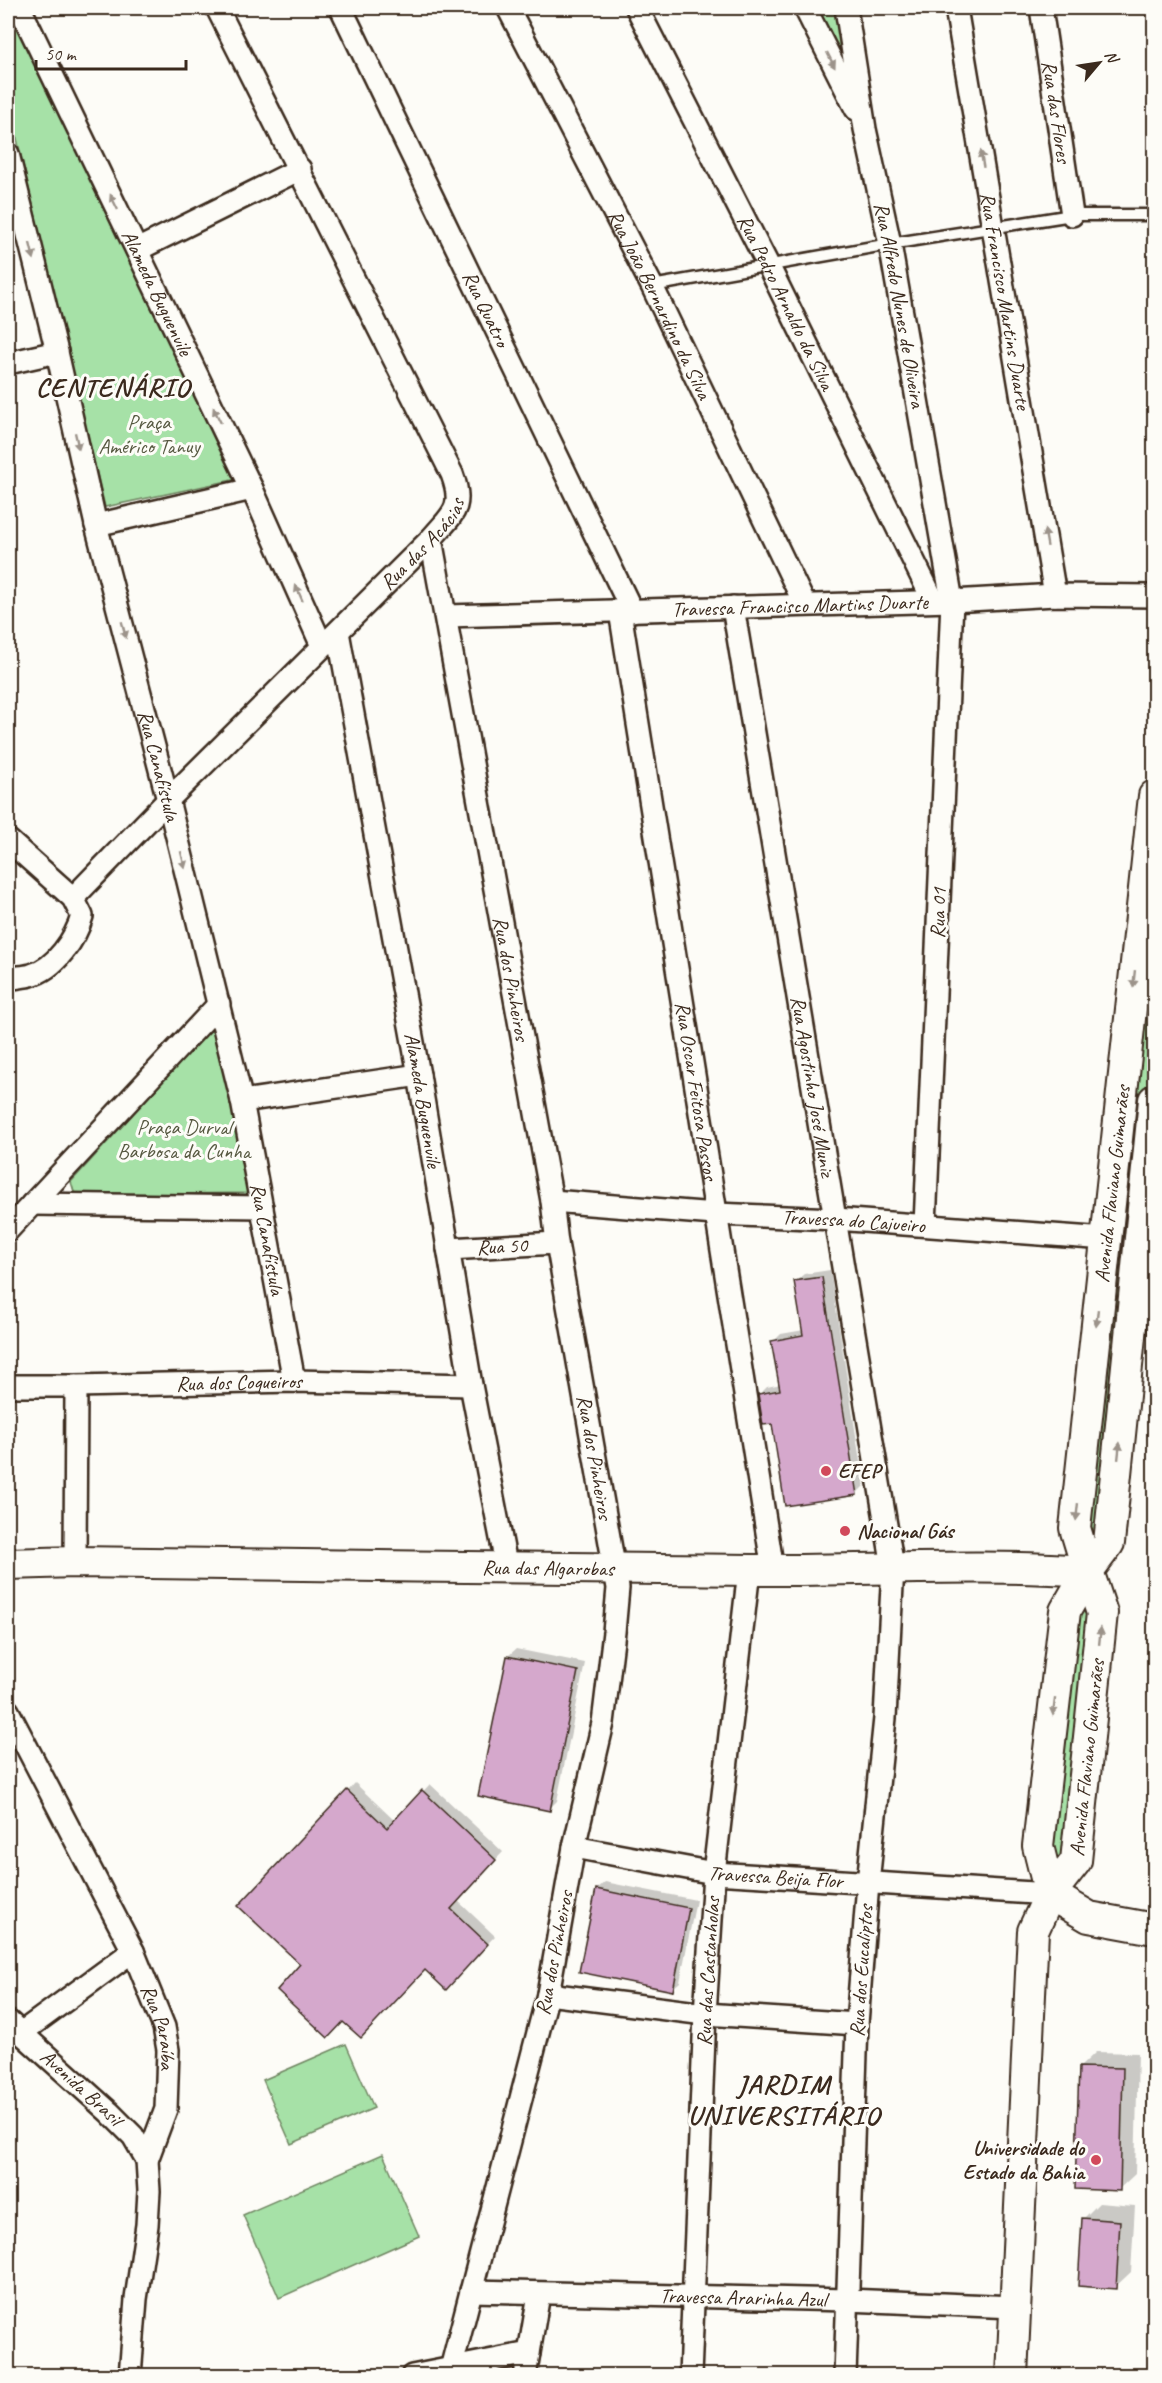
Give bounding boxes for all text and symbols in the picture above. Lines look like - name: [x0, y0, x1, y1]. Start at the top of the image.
- scale bar: [36, 33, 186, 71]
- north arrow: [1069, 33, 1129, 93]
- text: 50 m: [45, 43, 78, 65]
- text: N: [1100, 47, 1124, 68]
- one-way arrow: [826, 51, 836, 68]
- street label: Rua das Flores: [1036, 59, 1077, 167]
- one-way arrow: [977, 149, 986, 168]
- street label: Rua Francisco Martins Duarte: [974, 190, 1037, 414]
- one-way arrow: [109, 193, 119, 211]
- street label: Rua Alfredo Nunes de Oliveira: [868, 200, 931, 411]
- street label: Rua João Bernardino da Silva: [602, 205, 718, 405]
- street label: Rua Pedro Arnaldo da Silva: [731, 210, 842, 397]
- street label: Alameda Buguenvile: [116, 226, 199, 361]
- one-way arrow: [28, 243, 37, 261]
- street label: Rua Quatro: [457, 267, 517, 353]
- district label: CENTENÁRIO: [36, 370, 192, 404]
- one-way arrow: [212, 407, 221, 424]
- park label: Praça Américo Tanuy: [98, 409, 201, 459]
- one-way arrow: [73, 432, 83, 450]
- street label: Rua das Acácias: [374, 495, 470, 595]
- one-way arrow: [1041, 528, 1050, 547]
- one-way arrow: [294, 584, 303, 601]
- street label: Travessa Francisco Martins Duarte: [671, 589, 929, 622]
- one-way arrow: [119, 621, 129, 640]
- street label: Rua Canafístula: [132, 707, 186, 825]
- one-way arrow: [179, 851, 189, 869]
- street label: Rua 01: [924, 886, 952, 939]
- street label: Rua dos Pinheiros: [487, 914, 536, 1045]
- one-way arrow: [1130, 970, 1139, 989]
- street label: Rua Agostinho José Muniz: [785, 994, 841, 1181]
- street label: Rua Oscar Feitosa Passos: [670, 1000, 724, 1184]
- street label: Alameda Buguenvile: [399, 1031, 448, 1171]
- street label: Avenida Flaviano Guimarães: [1089, 1083, 1136, 1284]
- park label: Praça Durval Barbosa da Cunha: [118, 1114, 253, 1164]
- street label: Rua Canafístula: [245, 1181, 291, 1299]
- street label: Travessa do Cajueiro: [781, 1204, 927, 1239]
- street label: Rua 50: [476, 1232, 530, 1260]
- one-way arrow: [1093, 1308, 1102, 1327]
- street label: Rua dos Coqueiros: [176, 1368, 304, 1397]
- street label: Rua dos Pinheiros: [571, 1393, 619, 1523]
- one-way arrow: [1114, 1441, 1124, 1460]
- place label: EFEP: [838, 1458, 883, 1484]
- marker: EFEP: [819, 1464, 833, 1478]
- one-way arrow: [1072, 1502, 1082, 1521]
- place label: Nacional Gás: [857, 1518, 956, 1544]
- marker: Nacional Gás: [838, 1524, 852, 1538]
- street label: Rua das Algarobas: [482, 1554, 616, 1582]
- one-way arrow: [1095, 1626, 1105, 1645]
- street label: Avenida Flaviano Guimarães: [1064, 1656, 1110, 1857]
- one-way arrow: [1049, 1698, 1058, 1717]
- street label: Travessa Beija Flor: [706, 1859, 846, 1894]
- street label: Rua dos Pinheiros: [529, 1887, 579, 2017]
- street label: Rua das Castanholas: [691, 1894, 726, 2046]
- street label: Rua dos Eucaliptos: [843, 1902, 879, 2038]
- street label: Rua Paraíba: [135, 1981, 182, 2072]
- street label: Avenida Brasil: [35, 2044, 131, 2134]
- district label: JARDIM UNIVERSITÁRIO: [688, 2067, 882, 2132]
- place label: Universidade do Estado da Bahia: [963, 2135, 1086, 2185]
- marker: Universidade do Estado da Bahia: [1089, 2153, 1103, 2167]
- street label: Travessa Ararinha Azul: [659, 2283, 830, 2313]

